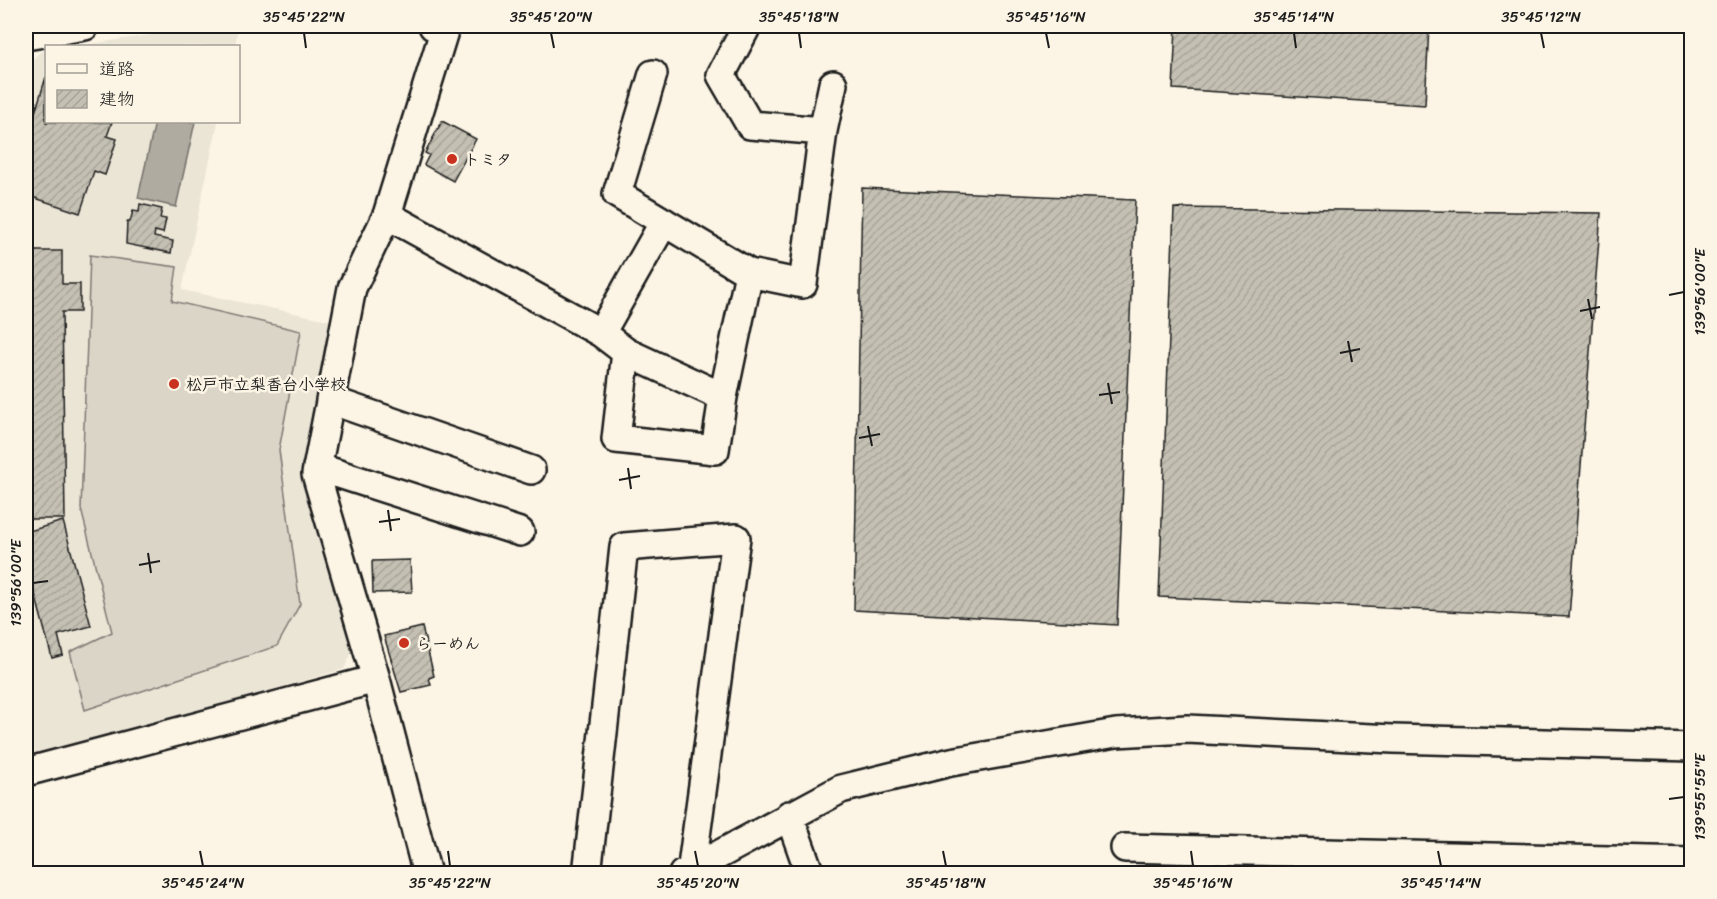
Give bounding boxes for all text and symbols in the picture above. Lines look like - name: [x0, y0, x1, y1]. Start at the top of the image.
- text: 35°45'22"N: [263, 4, 346, 30]
- text: 35°45'20"N: [510, 4, 593, 30]
- text: 35°45'18"N: [759, 4, 840, 30]
- text: 35°45'16"N: [1006, 4, 1086, 30]
- text: 35°45'14"N: [1254, 4, 1335, 30]
- text: 35°45'12"N: [1501, 4, 1581, 30]
- legend: [45, 45, 240, 123]
- text: 道路: [99, 53, 135, 85]
- text: 建物: [99, 83, 135, 115]
- place label: トミタ: [464, 145, 512, 174]
- marker: トミタ: [445, 152, 459, 166]
- text: 139°56'00"E: [1687, 247, 1713, 336]
- place label: 松戸市立梨香台小学校: [186, 370, 346, 399]
- marker: 松戸市立梨香台小学校: [167, 377, 181, 391]
- text: 139°56'00"E: [3, 538, 29, 627]
- place label: らーめん: [416, 629, 480, 658]
- marker: らーめん: [397, 636, 411, 650]
- text: 139°55'55"E: [1687, 752, 1713, 841]
- text: 35°45'24"N: [162, 870, 245, 896]
- text: 35°45'22"N: [409, 870, 492, 896]
- text: 35°45'20"N: [657, 870, 740, 896]
- text: 35°45'18"N: [906, 870, 987, 896]
- text: 35°45'16"N: [1153, 870, 1233, 896]
- text: 35°45'14"N: [1401, 870, 1482, 896]

